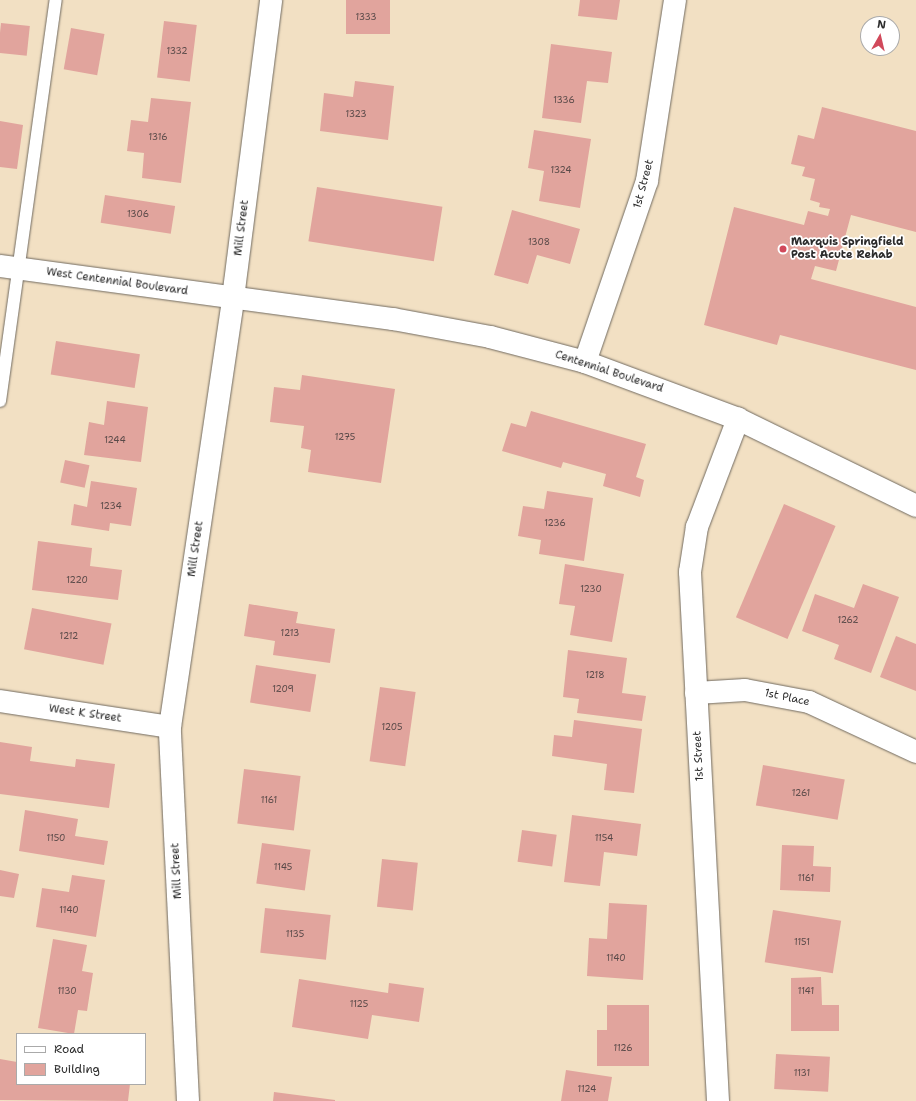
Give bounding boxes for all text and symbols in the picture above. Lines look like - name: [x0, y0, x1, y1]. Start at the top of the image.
- house number: 1333: [355, 12, 377, 22]
- north arrow: [860, 16, 900, 56]
- text: N: [876, 17, 887, 33]
- house number: 1332: [166, 46, 188, 56]
- house number: 1336: [553, 95, 575, 105]
- house number: 1323: [345, 109, 367, 119]
- house number: 1316: [149, 132, 167, 142]
- street label: 1st Street: [631, 158, 657, 210]
- house number: 1324: [550, 165, 572, 175]
- street label: Mill Street: [232, 199, 252, 257]
- house number: 1306: [127, 209, 149, 219]
- place label: Marquis Springfield Post Acute Rehab: [791, 236, 904, 262]
- house number: 1308: [528, 237, 550, 247]
- marker: Marquis Springfield Post Acute Rehab: [778, 244, 788, 254]
- street label: West Centennial Boulevard: [45, 266, 189, 298]
- street label: Centennial Boulevard: [553, 348, 665, 396]
- house number: 1275: [335, 432, 355, 442]
- house number: 1244: [104, 435, 126, 445]
- house number: 1234: [100, 501, 122, 511]
- house number: 1236: [544, 518, 566, 528]
- street label: Mill Street: [186, 520, 206, 578]
- house number: 1220: [66, 575, 88, 585]
- house number: 1230: [580, 584, 602, 594]
- house number: 1262: [837, 615, 859, 625]
- house number: 1213: [281, 628, 299, 638]
- house number: 1212: [60, 631, 78, 641]
- house number: 1218: [585, 670, 605, 680]
- house number: 1209: [272, 684, 294, 694]
- street label: 1st Place: [763, 687, 811, 709]
- street label: West K Street: [48, 702, 122, 726]
- house number: 1205: [381, 722, 403, 732]
- street label: 1st Street: [691, 731, 707, 781]
- house number: 1261: [792, 788, 810, 798]
- house number: 1161: [261, 795, 277, 805]
- house number: 1150: [47, 833, 65, 843]
- house number: 1154: [595, 833, 613, 843]
- street label: Mill Street: [169, 843, 185, 899]
- house number: 1145: [274, 862, 292, 872]
- house number: 1161: [798, 873, 814, 883]
- house number: 1140: [59, 905, 79, 915]
- house number: 1135: [286, 929, 304, 939]
- house number: 1151: [794, 937, 810, 947]
- house number: 1140: [606, 953, 626, 963]
- house number: 1130: [57, 986, 77, 996]
- house number: 1141: [798, 986, 814, 996]
- house number: 1125: [350, 999, 368, 1009]
- legend: [16, 1033, 146, 1085]
- text: Road: [54, 1041, 84, 1057]
- house number: 1126: [614, 1043, 632, 1053]
- text: Building: [54, 1061, 100, 1077]
- house number: 1131: [794, 1068, 810, 1078]
- house number: 1124: [578, 1084, 596, 1094]

